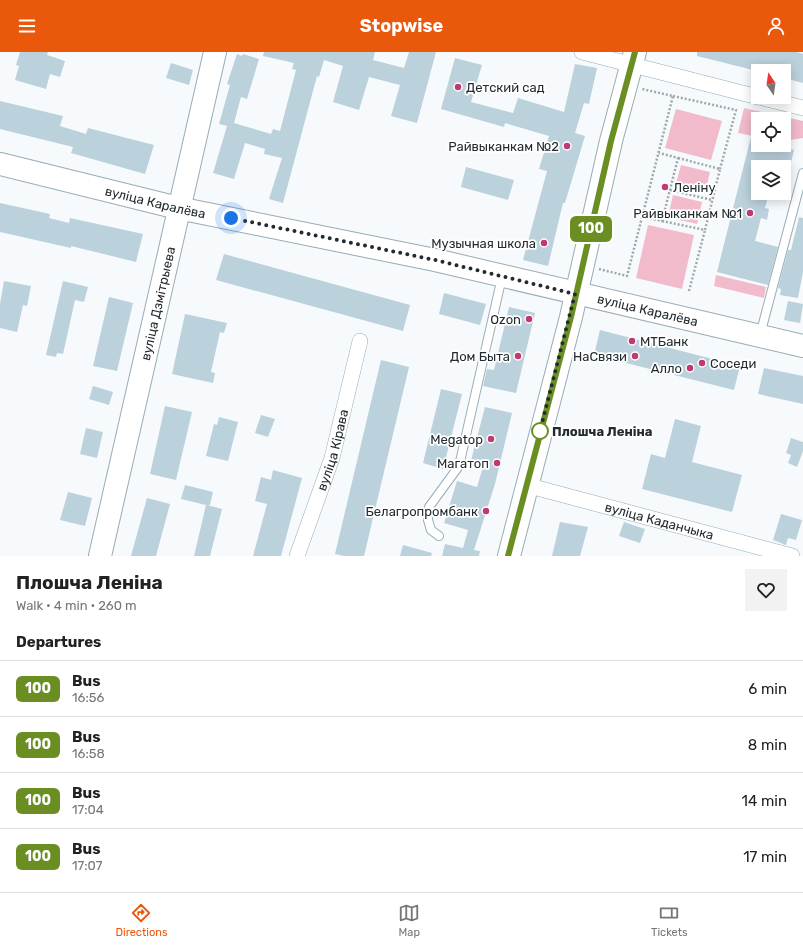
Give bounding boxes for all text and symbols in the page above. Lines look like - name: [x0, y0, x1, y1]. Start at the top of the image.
- icon: menu: [16, 15, 38, 37]
- text: Stopwise: [360, 15, 443, 37]
- icon: person: [765, 15, 787, 37]
- north arrow: [751, 64, 791, 104]
- map controls: [751, 64, 791, 200]
- place label: Детский сад: [466, 80, 545, 95]
- marker: Детский сад: [453, 82, 463, 92]
- button: locate: [751, 112, 791, 152]
- place label: Райвыканкам №2: [448, 139, 559, 154]
- marker: Райвыканкам №2: [562, 141, 572, 151]
- button: layers: [751, 160, 791, 200]
- place label: Леніну: [673, 180, 716, 195]
- marker: Леніну: [660, 182, 670, 192]
- street label: вуліца Каралёва: [103, 183, 207, 221]
- place label: Райвыканкам №1: [633, 206, 742, 221]
- your location: [221, 208, 241, 228]
- marker: Райвыканкам №1: [745, 208, 755, 218]
- line badge: 100: [568, 216, 614, 242]
- text: 100: [578, 220, 604, 237]
- place label: Музычная школа: [431, 236, 536, 251]
- marker: Музычная школа: [539, 238, 549, 248]
- street label: вуліца Дзмітрыева: [138, 245, 178, 362]
- street label: вуліца Каралёва: [596, 291, 699, 329]
- place label: Ozon: [490, 312, 521, 327]
- marker: Ozon: [524, 314, 534, 324]
- place label: МТБанк: [640, 334, 688, 349]
- marker: МТБанк: [627, 336, 637, 346]
- place label: Дом Быта: [450, 349, 510, 364]
- place label: НаСвязи: [573, 349, 627, 364]
- marker: Дом Быта: [513, 351, 523, 361]
- marker: НаСвязи: [630, 351, 640, 361]
- place label: Соседи: [710, 356, 756, 371]
- marker: Соседи: [697, 358, 707, 368]
- place label: Алло: [651, 361, 682, 376]
- marker: Алло: [685, 363, 695, 373]
- street label: вуліца Кірава: [314, 408, 351, 493]
- marker: Плошча Леніна: [531, 422, 549, 440]
- place label: Плошча Леніна: [552, 424, 652, 439]
- place label: Megatop: [430, 432, 483, 448]
- marker: Megatop: [486, 434, 496, 444]
- place label: Магатоп: [437, 456, 489, 471]
- marker: Магатоп: [492, 458, 502, 468]
- street label: вуліца Каданчыка: [603, 499, 715, 543]
- place label: Белагропромбанк: [366, 504, 478, 519]
- marker: Белагропромбанк: [481, 506, 491, 516]
- button: heart: [745, 569, 787, 611]
- text: Плошча Леніна: [16, 571, 163, 594]
- text: Walk · 4 min · 260 m: [16, 598, 137, 613]
- text: Departures: [16, 633, 101, 651]
- text: Bus: [72, 672, 100, 690]
- text: 100: [25, 680, 51, 697]
- text: 6 min: [748, 680, 787, 698]
- text: 16:56: [72, 690, 104, 705]
- text: Bus: [72, 728, 100, 746]
- text: 100: [25, 736, 51, 753]
- text: 8 min: [748, 736, 787, 754]
- text: 16:58: [72, 746, 105, 761]
- text: Bus: [72, 784, 100, 802]
- text: 100: [25, 792, 51, 809]
- text: 14 min: [742, 792, 787, 810]
- text: 17:04: [72, 802, 104, 817]
- text: Bus: [72, 840, 100, 858]
- text: 100: [25, 848, 51, 865]
- text: 17 min: [743, 848, 787, 866]
- text: 17:07: [72, 858, 103, 873]
- tab: Directions: [115, 902, 168, 939]
- tab: Map: [398, 902, 420, 939]
- tab: Tickets: [651, 902, 688, 939]

